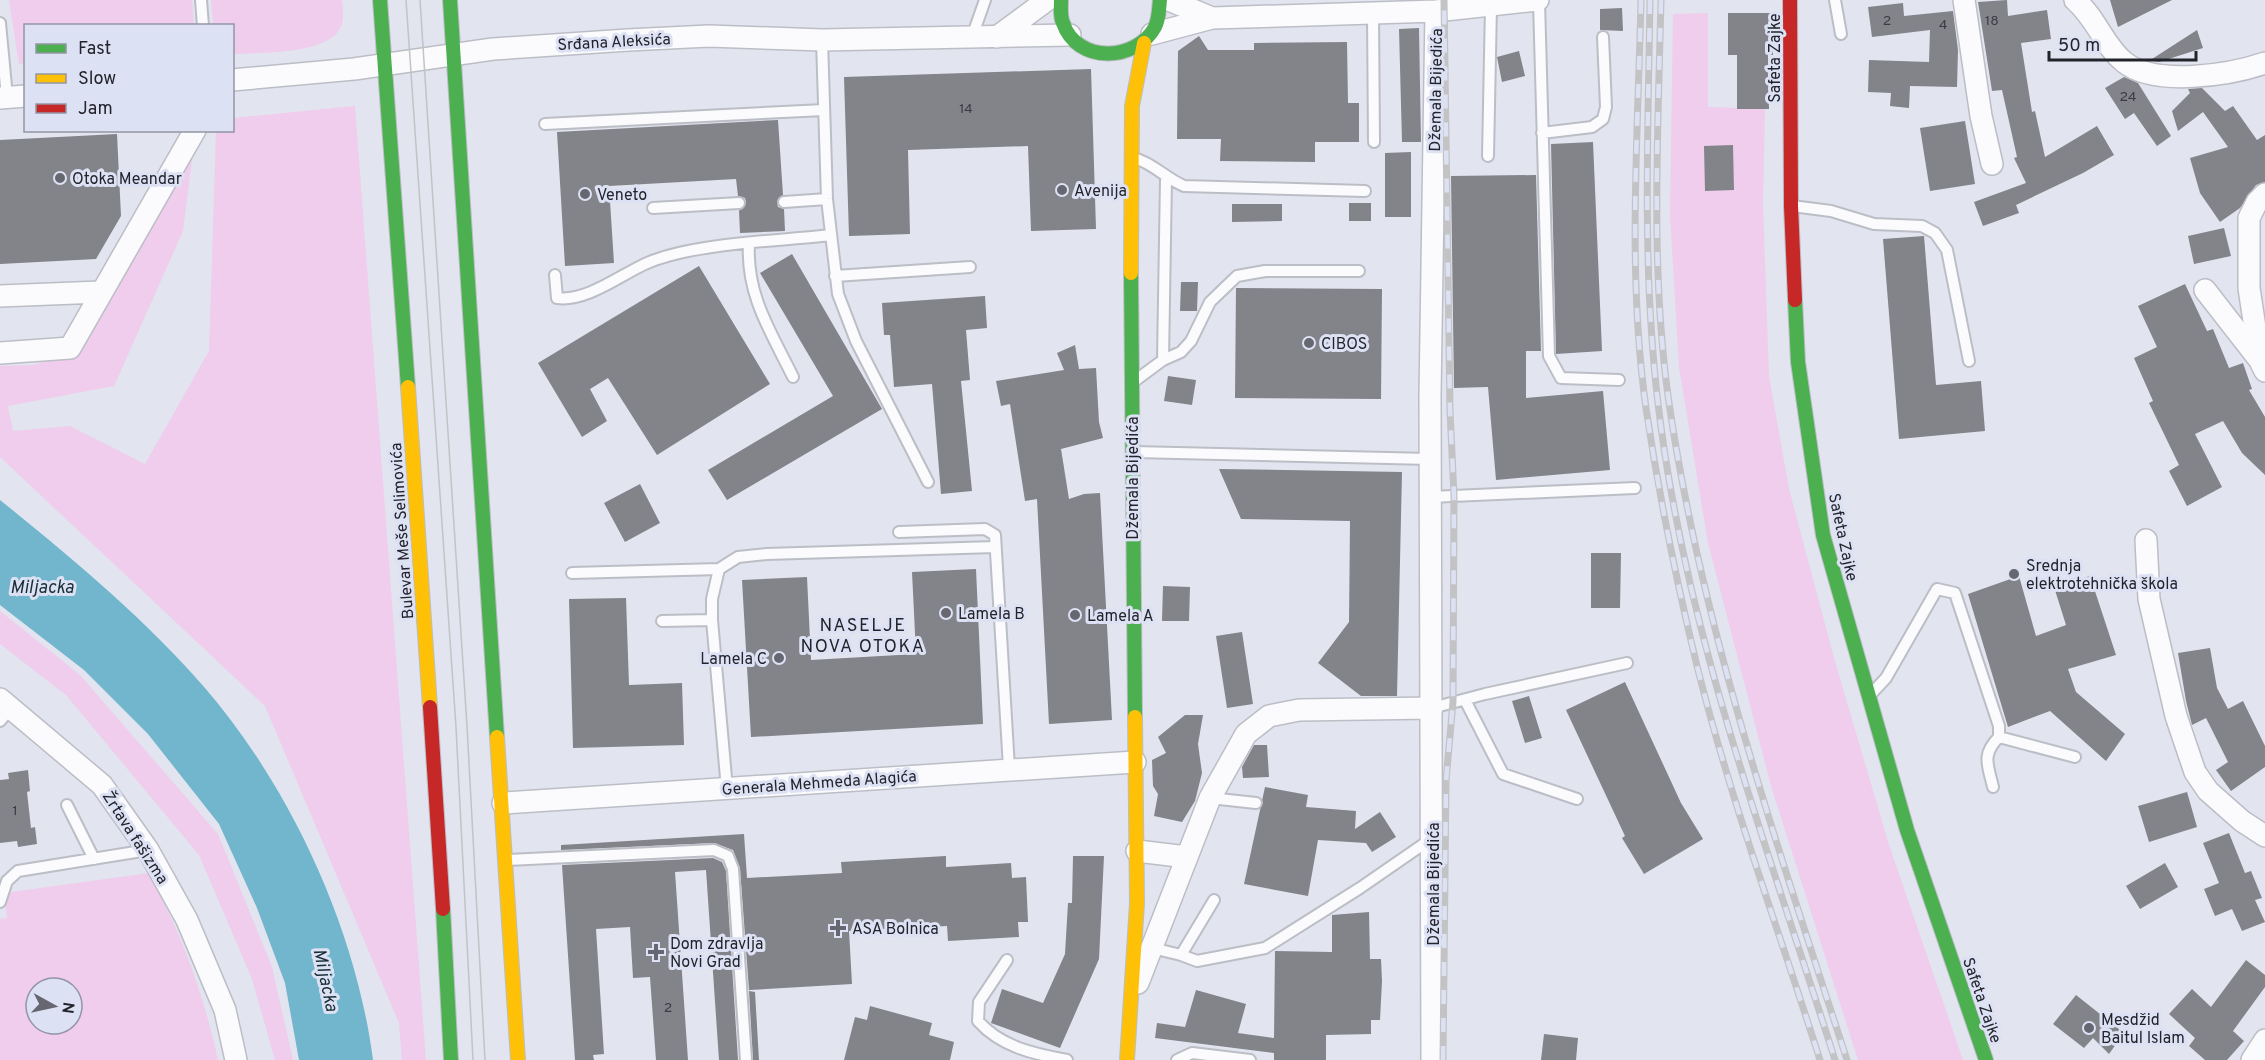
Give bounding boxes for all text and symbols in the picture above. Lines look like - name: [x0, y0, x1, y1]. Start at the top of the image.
- street label: Safeta Zajke: [1766, 13, 1786, 103]
- house number: 2: [1883, 13, 1891, 30]
- house number: 18: [1985, 13, 1999, 30]
- house number: 4: [1939, 17, 1947, 34]
- legend: [24, 24, 234, 132]
- scale bar: [2049, 24, 2196, 62]
- street label: Džemala Bijedića: [1426, 28, 1448, 152]
- street label: Srđana Aleksića: [557, 30, 671, 56]
- text: 50 m: [2058, 35, 2100, 58]
- text: Fast: [78, 38, 111, 61]
- text: Slow: [78, 68, 116, 91]
- house number: 24: [2119, 89, 2137, 106]
- text: Jam: [78, 98, 113, 121]
- house number: 14: [959, 101, 973, 118]
- place label: Otoka Meandar: [72, 170, 182, 190]
- marker: Otoka Meandar: [53, 171, 67, 185]
- place label: Avenija: [1074, 182, 1127, 202]
- marker: Avenija: [1055, 183, 1069, 197]
- place label: Veneto: [597, 186, 647, 206]
- marker: Veneto: [578, 187, 592, 201]
- place label: CIBOS: [1321, 335, 1367, 355]
- marker: CIBOS: [1302, 336, 1316, 350]
- street label: Džemala Bijedića: [1124, 416, 1144, 540]
- street label: Bulevar Meše Selimovića: [387, 442, 419, 620]
- street label: Safeta Zajke: [1823, 492, 1861, 583]
- place label: Srednja elektrotehnička škola: [2026, 557, 2178, 595]
- marker: Srednja elektrotehnička škola: [2007, 567, 2021, 581]
- water label: Miljacka: [10, 577, 75, 600]
- place label: Lamela B: [958, 605, 1025, 625]
- marker: Lamela B: [939, 606, 953, 620]
- place label: Lamela A: [1087, 607, 1154, 627]
- marker: Lamela A: [1068, 608, 1082, 622]
- district label: NASELJE NOVA OTOKA: [801, 615, 925, 659]
- place label: Lamela C: [700, 650, 767, 670]
- marker: Lamela C: [772, 651, 786, 665]
- street label: Generala Mehmeda Alagića: [721, 767, 917, 801]
- street label: Žrtava fašizma: [97, 787, 173, 888]
- house number: 1: [12, 803, 18, 820]
- street label: Džemala Bijedića: [1425, 822, 1445, 946]
- marker: ASA Bolnica: [829, 919, 847, 937]
- place label: ASA Bolnica: [852, 920, 939, 940]
- place label: Dom zdravlja Novi Grad: [670, 935, 763, 973]
- marker: Dom zdravlja Novi Grad: [647, 943, 665, 961]
- water label: Miljacka: [307, 947, 343, 1015]
- street label: Safeta Zajke: [1957, 955, 2005, 1046]
- north arrow: [24, 976, 84, 1036]
- house number: 2: [664, 1000, 672, 1017]
- text: N: [56, 1001, 78, 1015]
- place label: Mesdžid Baitul Islam: [2101, 1011, 2185, 1049]
- marker: Mesdžid Baitul Islam: [2082, 1021, 2096, 1035]

